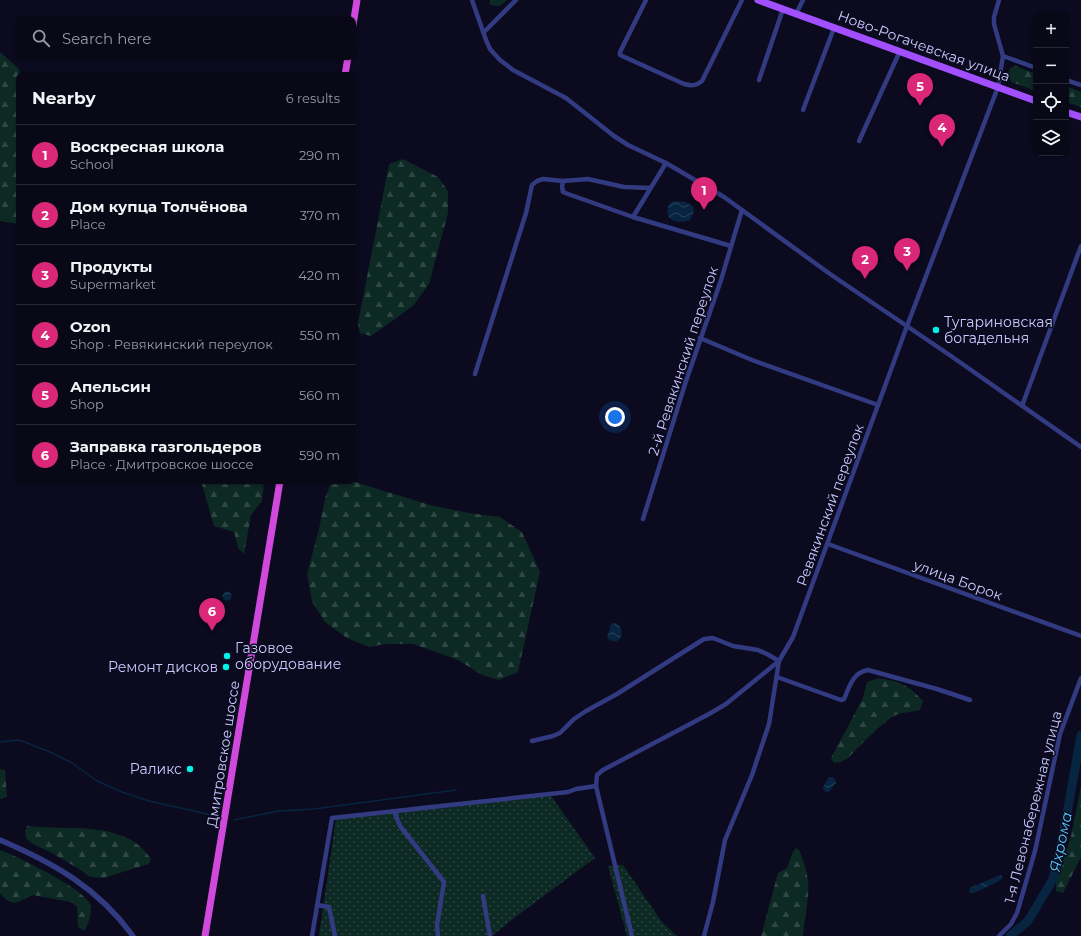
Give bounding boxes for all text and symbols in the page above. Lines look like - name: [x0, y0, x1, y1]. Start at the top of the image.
- street label: Ново-Рогачевская улица: [835, 6, 1013, 86]
- map controls: [1033, 12, 1069, 156]
- button: +: [1033, 12, 1069, 48]
- search box: [16, 16, 356, 60]
- icon: search: [30, 27, 52, 49]
- text: Search here: [62, 29, 151, 48]
- button: −: [1033, 48, 1069, 84]
- pin: 5: [907, 73, 933, 106]
- button: locate: [1033, 84, 1069, 120]
- text: Nearby: [32, 88, 96, 108]
- text: 6 results: [286, 90, 340, 106]
- pin: 4: [929, 114, 955, 147]
- button: layers: [1033, 120, 1069, 156]
- text: Воскресная школа: [70, 137, 224, 156]
- text: 1: [42, 147, 48, 163]
- text: 290 m: [299, 147, 340, 163]
- text: School: [70, 156, 114, 172]
- pin: 1: [691, 177, 717, 210]
- text: Дом купца Толчёнова: [70, 197, 248, 216]
- text: 2: [41, 207, 49, 223]
- text: 370 m: [300, 207, 340, 223]
- text: Place: [70, 216, 106, 232]
- pin: 3: [894, 238, 920, 271]
- pin: 2: [852, 246, 878, 279]
- text: Продукты: [70, 257, 152, 276]
- street label: 2-й Ревякинский переулок: [644, 264, 722, 458]
- text: 3: [41, 267, 49, 283]
- text: 420 m: [298, 267, 340, 283]
- text: Supermarket: [70, 276, 156, 292]
- place label: Тугариновская богадельня: [944, 313, 1053, 347]
- text: Ozon: [70, 317, 111, 336]
- marker: Тугариновская богадельня: [931, 325, 941, 335]
- text: 4: [41, 327, 49, 343]
- text: 550 m: [300, 327, 340, 343]
- text: Shop · Ревякинский переулок: [70, 336, 273, 352]
- text: Апельсин: [70, 377, 151, 396]
- text: 5: [41, 387, 49, 403]
- text: 560 m: [299, 387, 340, 403]
- text: Shop: [70, 396, 104, 412]
- your location: [605, 407, 625, 427]
- street label: Ревякинский переулок: [792, 422, 868, 588]
- text: Заправка газгольдеров: [70, 437, 262, 456]
- text: 6: [41, 447, 49, 463]
- text: 590 m: [299, 447, 340, 463]
- text: Place · Дмитровское шоссе: [70, 456, 254, 472]
- street label: улица Борок: [910, 555, 1005, 604]
- pin: 6: [199, 598, 225, 631]
- place label: Газовое оборудование: [235, 639, 341, 673]
- marker: Газовое оборудование: [222, 651, 232, 661]
- place label: Ремонт дисков: [108, 658, 218, 676]
- marker: Ремонт дисков: [221, 662, 231, 672]
- street label: Дмитровское шоссе: [202, 679, 244, 829]
- street label: 1-я Левонабережная улица: [1000, 709, 1066, 905]
- place label: Раликс: [130, 760, 182, 778]
- marker: Раликс: [185, 764, 195, 774]
- water label: Яхрома: [1045, 810, 1076, 874]

